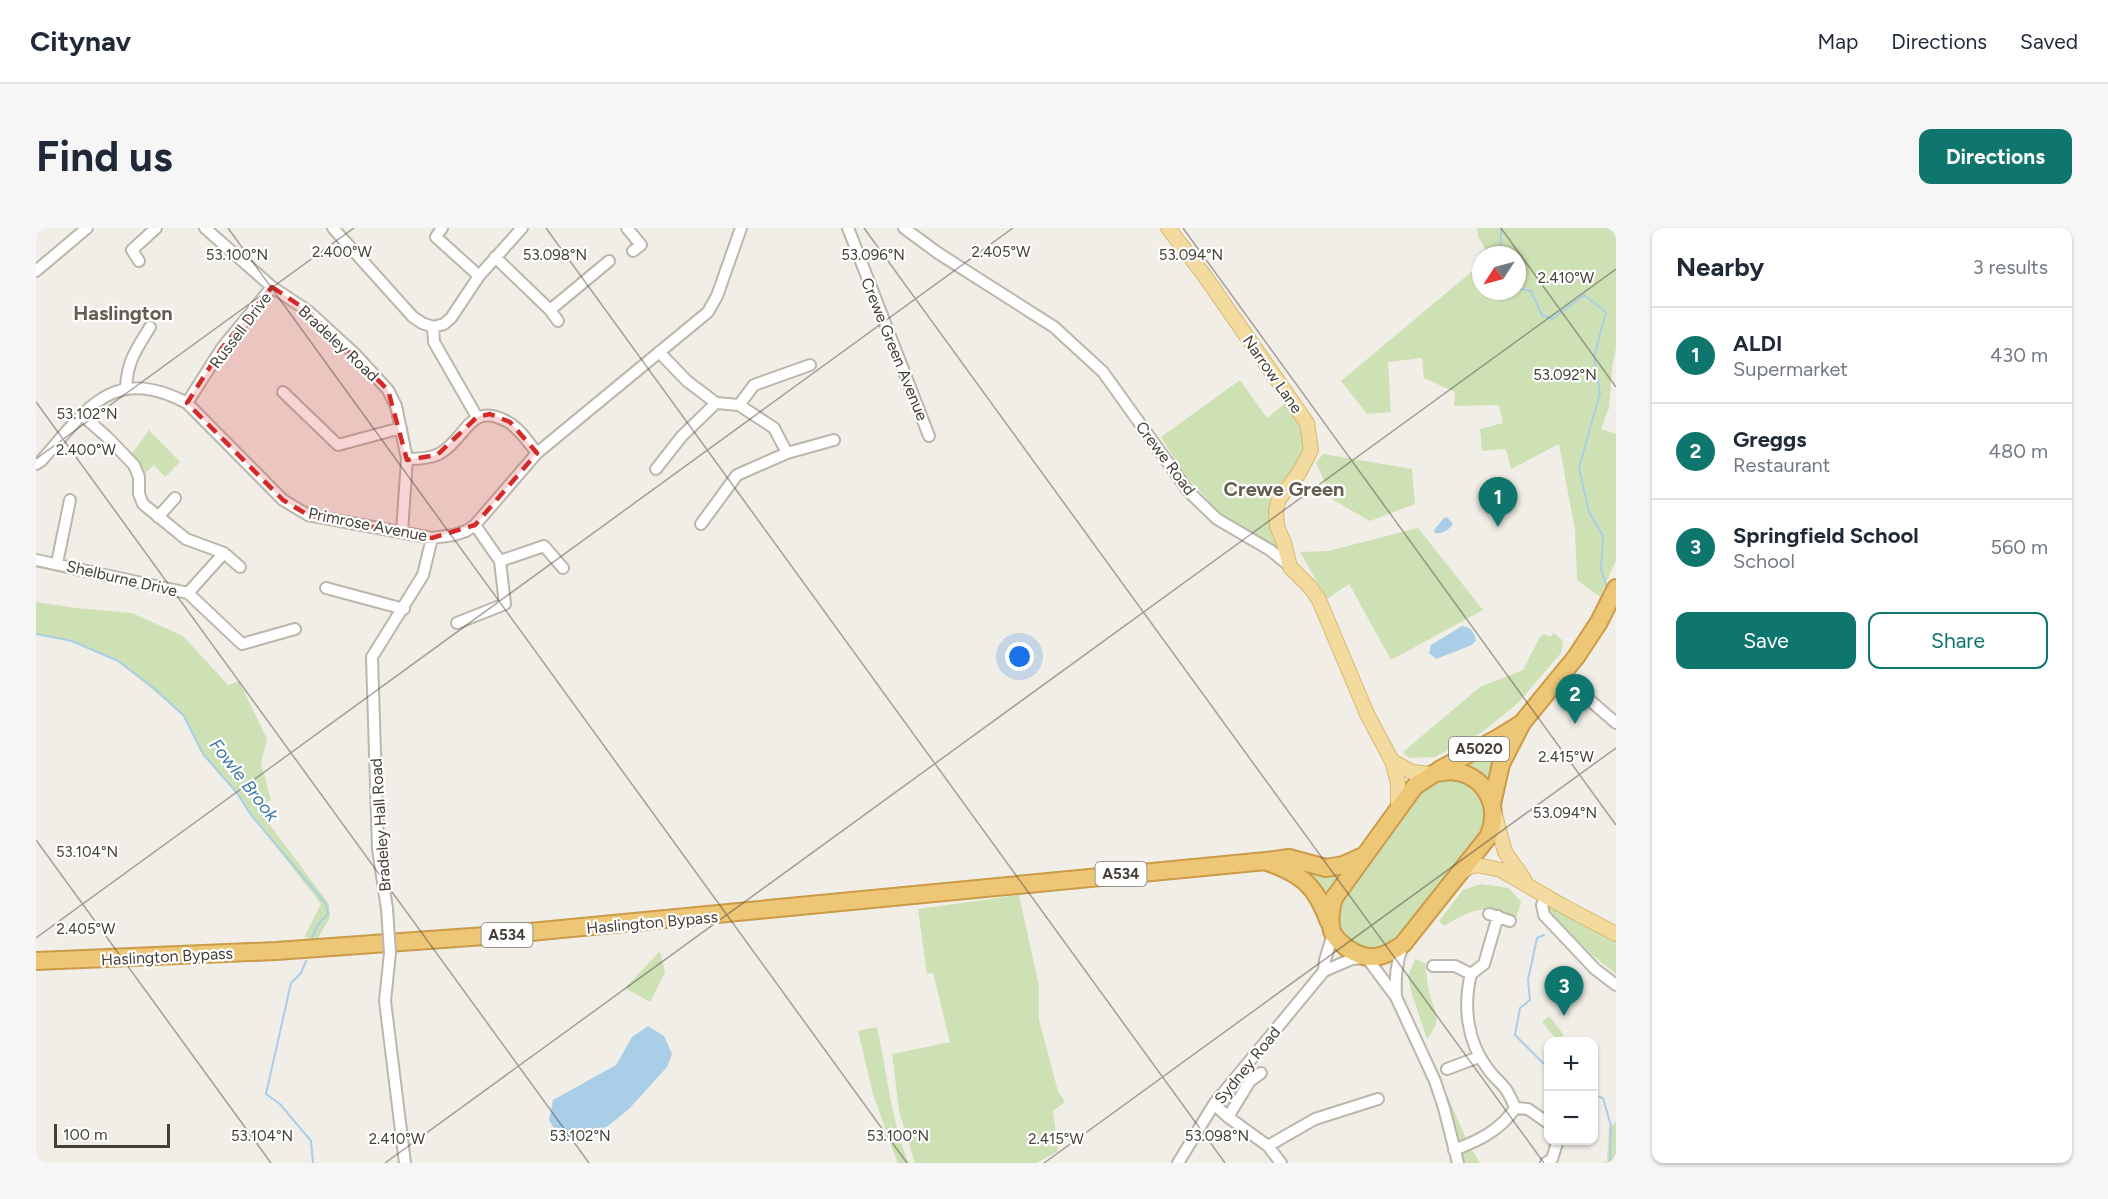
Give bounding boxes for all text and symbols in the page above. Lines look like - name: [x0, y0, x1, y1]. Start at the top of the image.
- text: Citynav: [30, 24, 131, 58]
- text: Map: [1817, 29, 1858, 54]
- text: Directions: [1891, 29, 1987, 54]
- text: Saved: [2020, 29, 2078, 54]
- button: Directions: [1919, 129, 2072, 184]
- text: Find us: [36, 131, 173, 182]
- text: 2.400°W: [312, 243, 373, 261]
- text: 2.405°W: [972, 243, 1031, 261]
- text: 53.100°N: [206, 246, 268, 264]
- text: 53.098°N: [523, 246, 587, 264]
- text: 53.096°N: [841, 246, 905, 264]
- text: 53.094°N: [1159, 246, 1223, 264]
- north arrow: [1472, 246, 1526, 300]
- text: Nearby: [1676, 251, 1764, 283]
- text: 3 results: [1973, 255, 2048, 279]
- text: 2.410°W: [1538, 269, 1595, 287]
- street label: Crewe Green Avenue: [857, 275, 932, 424]
- street label: Russell Drive: [206, 288, 275, 372]
- district label: Haslington: [73, 301, 173, 325]
- street label: Bradeley Road: [295, 301, 383, 385]
- text: ALDI: [1733, 330, 1782, 357]
- street label: Narrow Lane: [1239, 332, 1307, 417]
- text: 1: [1691, 343, 1700, 367]
- text: 430 m: [1990, 343, 2048, 367]
- text: Supermarket: [1733, 357, 1848, 381]
- text: 53.092°N: [1533, 366, 1597, 384]
- text: 53.102°N: [56, 405, 118, 423]
- street label: Crewe Road: [1132, 418, 1199, 499]
- text: Greggs: [1733, 426, 1807, 453]
- text: 2: [1690, 439, 1701, 463]
- text: 480 m: [1989, 439, 2048, 463]
- text: 2.400°W: [56, 441, 117, 459]
- text: Restaurant: [1733, 453, 1830, 477]
- district label: Crewe Green: [1224, 477, 1344, 501]
- pin: 1: [1478, 478, 1518, 527]
- street label: Primrose Avenue: [307, 504, 429, 545]
- text: Springfield School: [1733, 522, 1919, 549]
- text: 3: [1690, 535, 1701, 559]
- text: 560 m: [1990, 535, 2048, 559]
- text: School: [1733, 549, 1795, 573]
- street label: Shelburne Drive: [65, 556, 179, 601]
- button: Save: [1676, 612, 1856, 669]
- button: Share: [1868, 612, 2048, 669]
- your location: [1005, 642, 1034, 671]
- pin: 2: [1556, 674, 1594, 724]
- water label: Fowle Brook: [205, 734, 284, 827]
- road number: A5020: [1449, 737, 1509, 761]
- text: 2.415°W: [1538, 748, 1594, 766]
- street label: Bradeley Hall Road: [366, 758, 395, 892]
- text: 53.094°N: [1533, 804, 1597, 822]
- text: 53.104°N: [56, 843, 118, 861]
- road number: A534: [1096, 862, 1146, 886]
- street label: Haslington Bypass: [585, 907, 719, 938]
- text: 2.405°W: [57, 920, 116, 938]
- road number: A534: [482, 923, 532, 947]
- street label: Haslington Bypass: [101, 944, 233, 969]
- pin: 3: [1544, 966, 1583, 1016]
- street label: Sydney Road: [1210, 1023, 1284, 1108]
- map controls: [1544, 1037, 1598, 1145]
- button: +: [1544, 1037, 1598, 1091]
- button: −: [1544, 1091, 1598, 1145]
- scale bar: [54, 1121, 170, 1148]
- text: 100 m: [63, 1125, 108, 1144]
- text: 53.104°N: [231, 1127, 293, 1145]
- text: 53.102°N: [549, 1127, 611, 1145]
- text: 53.100°N: [867, 1127, 929, 1145]
- text: 53.098°N: [1185, 1127, 1249, 1145]
- text: 2.410°W: [369, 1130, 426, 1148]
- text: 2.415°W: [1028, 1130, 1084, 1148]

